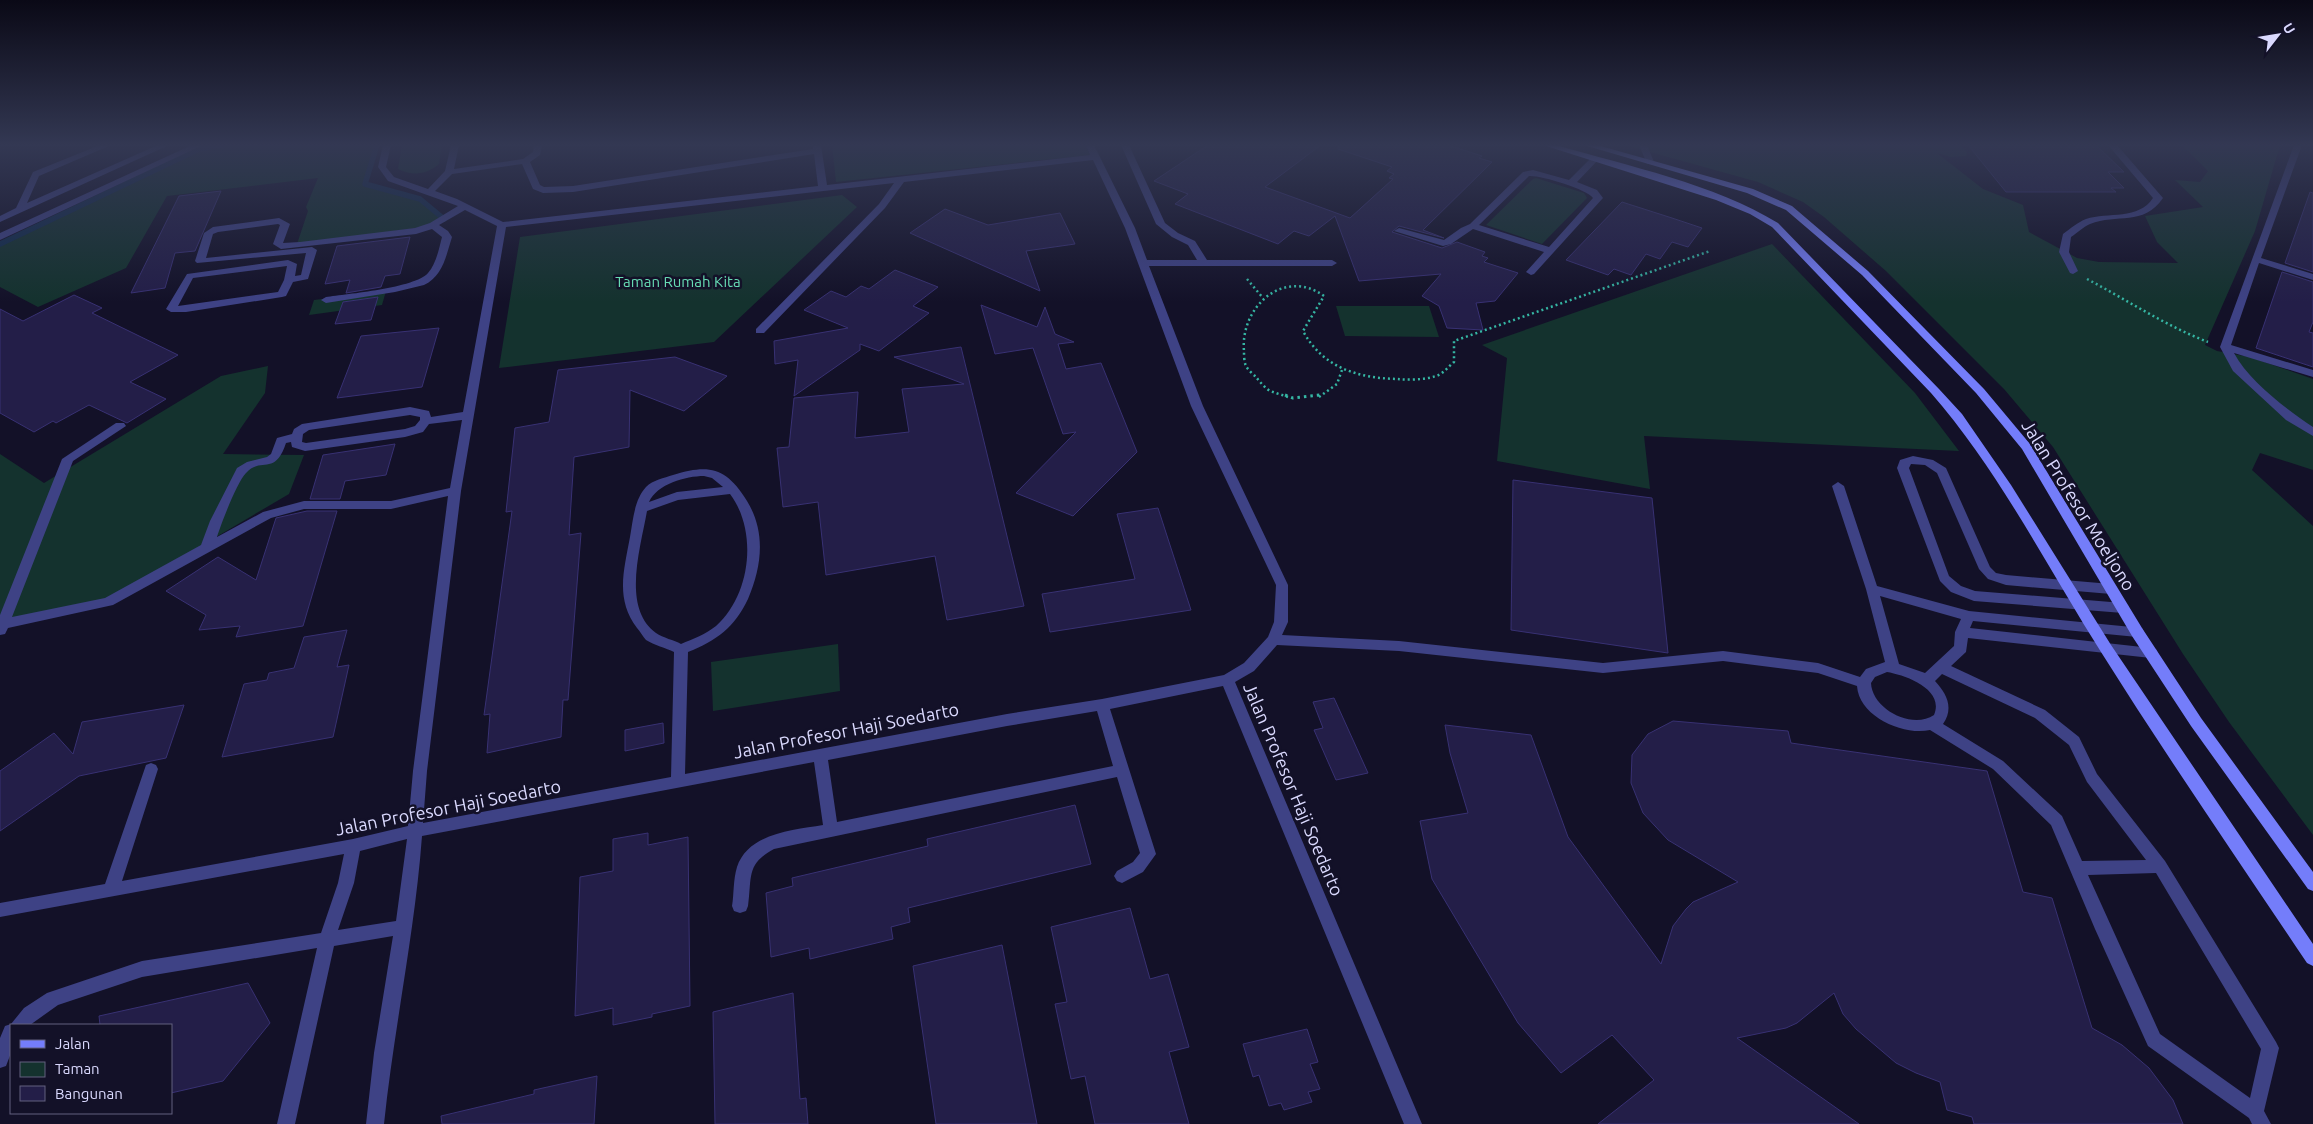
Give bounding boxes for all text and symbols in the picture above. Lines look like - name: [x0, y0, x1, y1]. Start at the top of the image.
- north arrow: [2253, 10, 2303, 60]
- text: U: [2280, 20, 2299, 37]
- park label: Taman Rumah Kita: [615, 273, 741, 290]
- street label: Jalan Profesor Moeljono: [2018, 416, 2140, 594]
- street label: Jalan Profesor Haji Soedarto: [1240, 680, 1348, 898]
- street label: Jalan Profesor Haji Soedarto: [731, 698, 961, 762]
- street label: Jalan Profesor Haji Soedarto: [333, 775, 563, 839]
- legend: [10, 1024, 172, 1114]
- text: Jalan: [55, 1035, 90, 1052]
- text: Taman: [55, 1060, 100, 1077]
- text: Bangunan: [55, 1085, 123, 1102]

